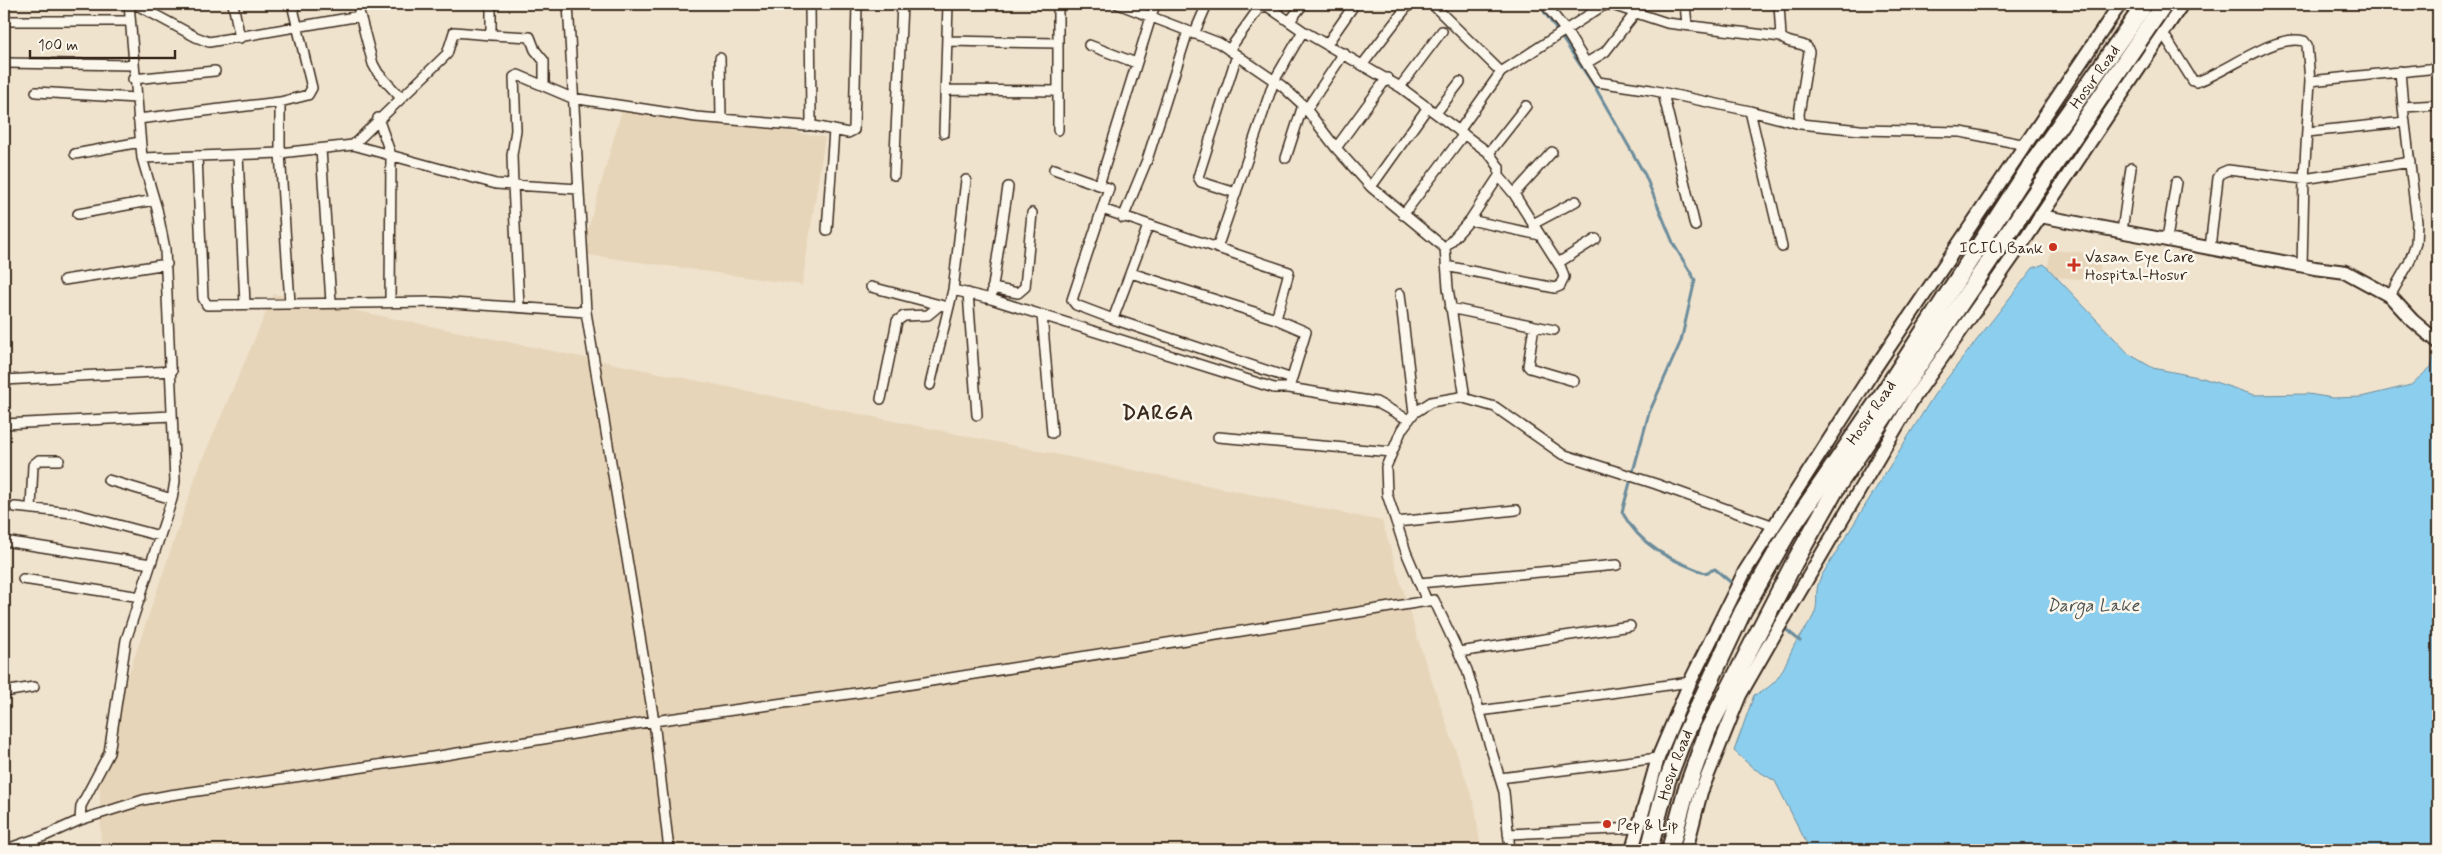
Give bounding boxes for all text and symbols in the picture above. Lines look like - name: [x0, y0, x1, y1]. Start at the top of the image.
- scale bar: [30, 28, 175, 60]
- text: 100 m: [38, 36, 78, 56]
- street label: Hosur Road: [2065, 41, 2125, 114]
- place label: ICICI Bank: [1960, 238, 2043, 259]
- marker: ICICI Bank: [2047, 241, 2059, 253]
- place label: Vasan Eye Care Hospital-Hosur: [2085, 247, 2195, 286]
- marker: Vasan Eye Care Hospital-Hosur: [2067, 258, 2081, 272]
- street label: Hosur Road: [1842, 377, 1901, 449]
- district label: DARGA: [1122, 399, 1194, 427]
- water label: Darga Lake: [2047, 594, 2140, 620]
- street label: Hosur Road: [1653, 726, 1698, 803]
- place label: Pep & Lip: [1617, 815, 1678, 836]
- marker: Pep & Lip: [1601, 818, 1613, 830]

